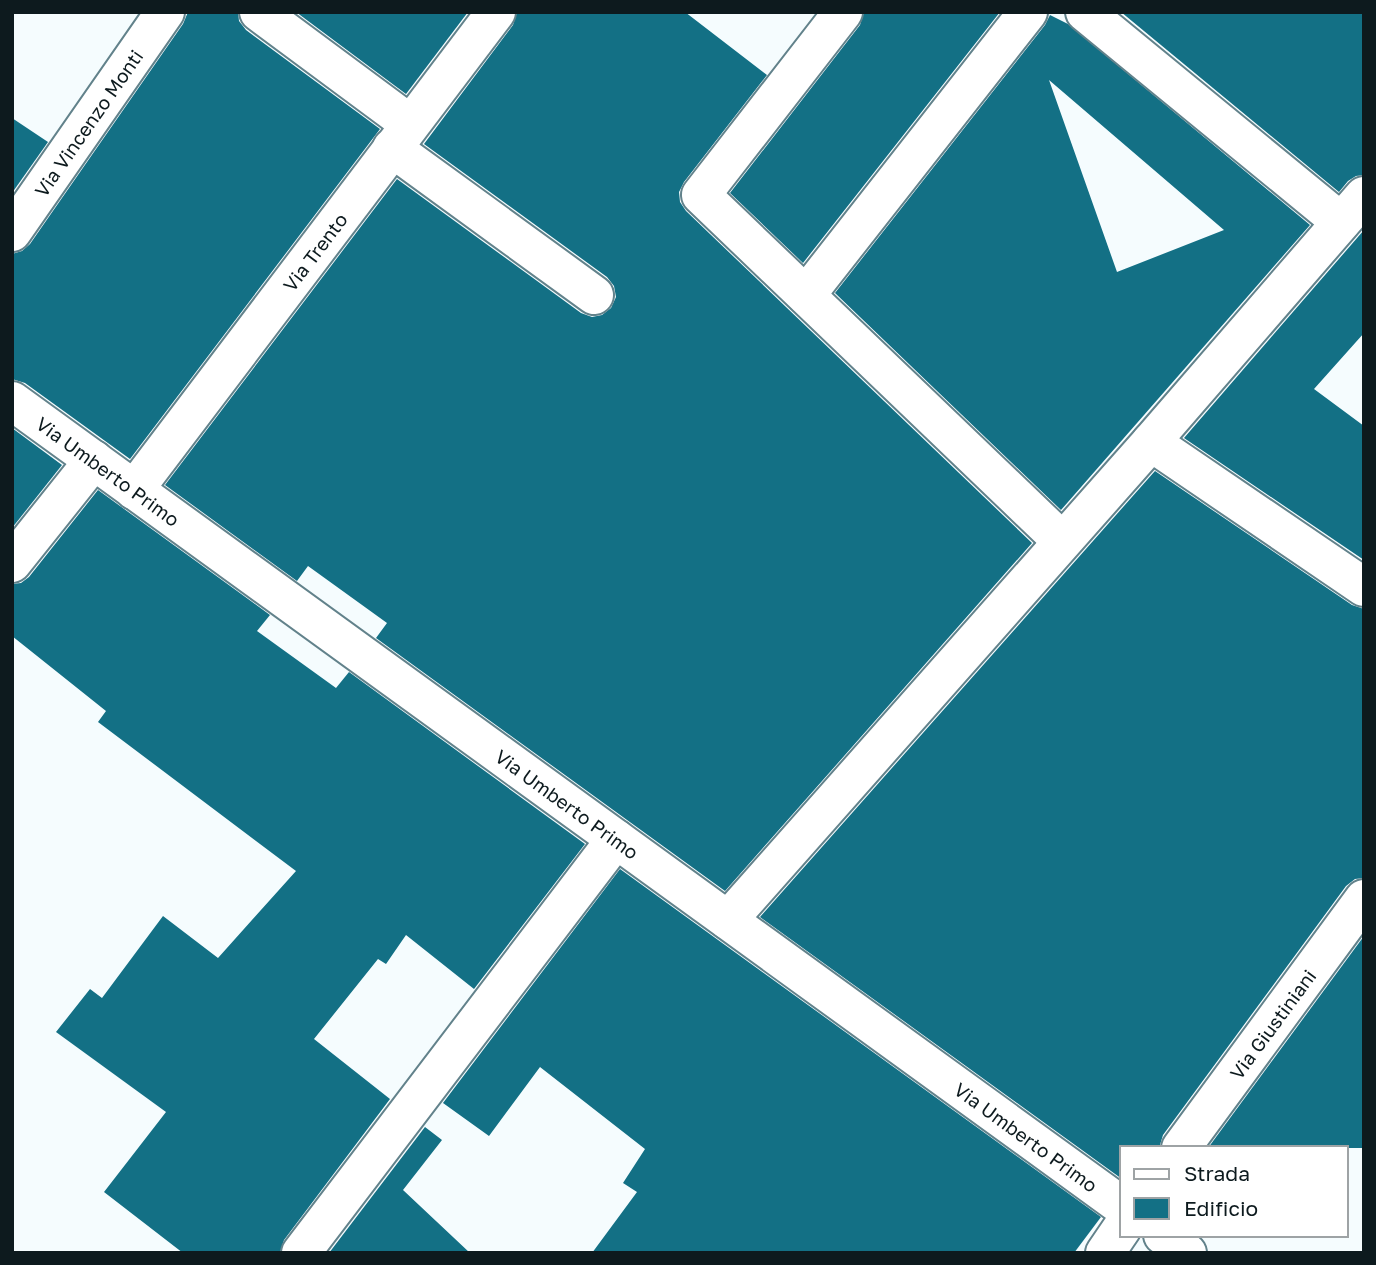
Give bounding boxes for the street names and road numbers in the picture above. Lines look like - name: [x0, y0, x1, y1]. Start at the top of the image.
- street label: Via Vincenzo Monti: [29, 45, 147, 201]
- street label: Via Trento: [278, 208, 352, 295]
- street label: Via Umberto Primo: [32, 411, 185, 531]
- street label: Via Umberto Primo: [491, 744, 644, 863]
- street label: Via Giustiniani: [1224, 965, 1320, 1083]
- street label: Via Umberto Primo: [950, 1077, 1103, 1196]

